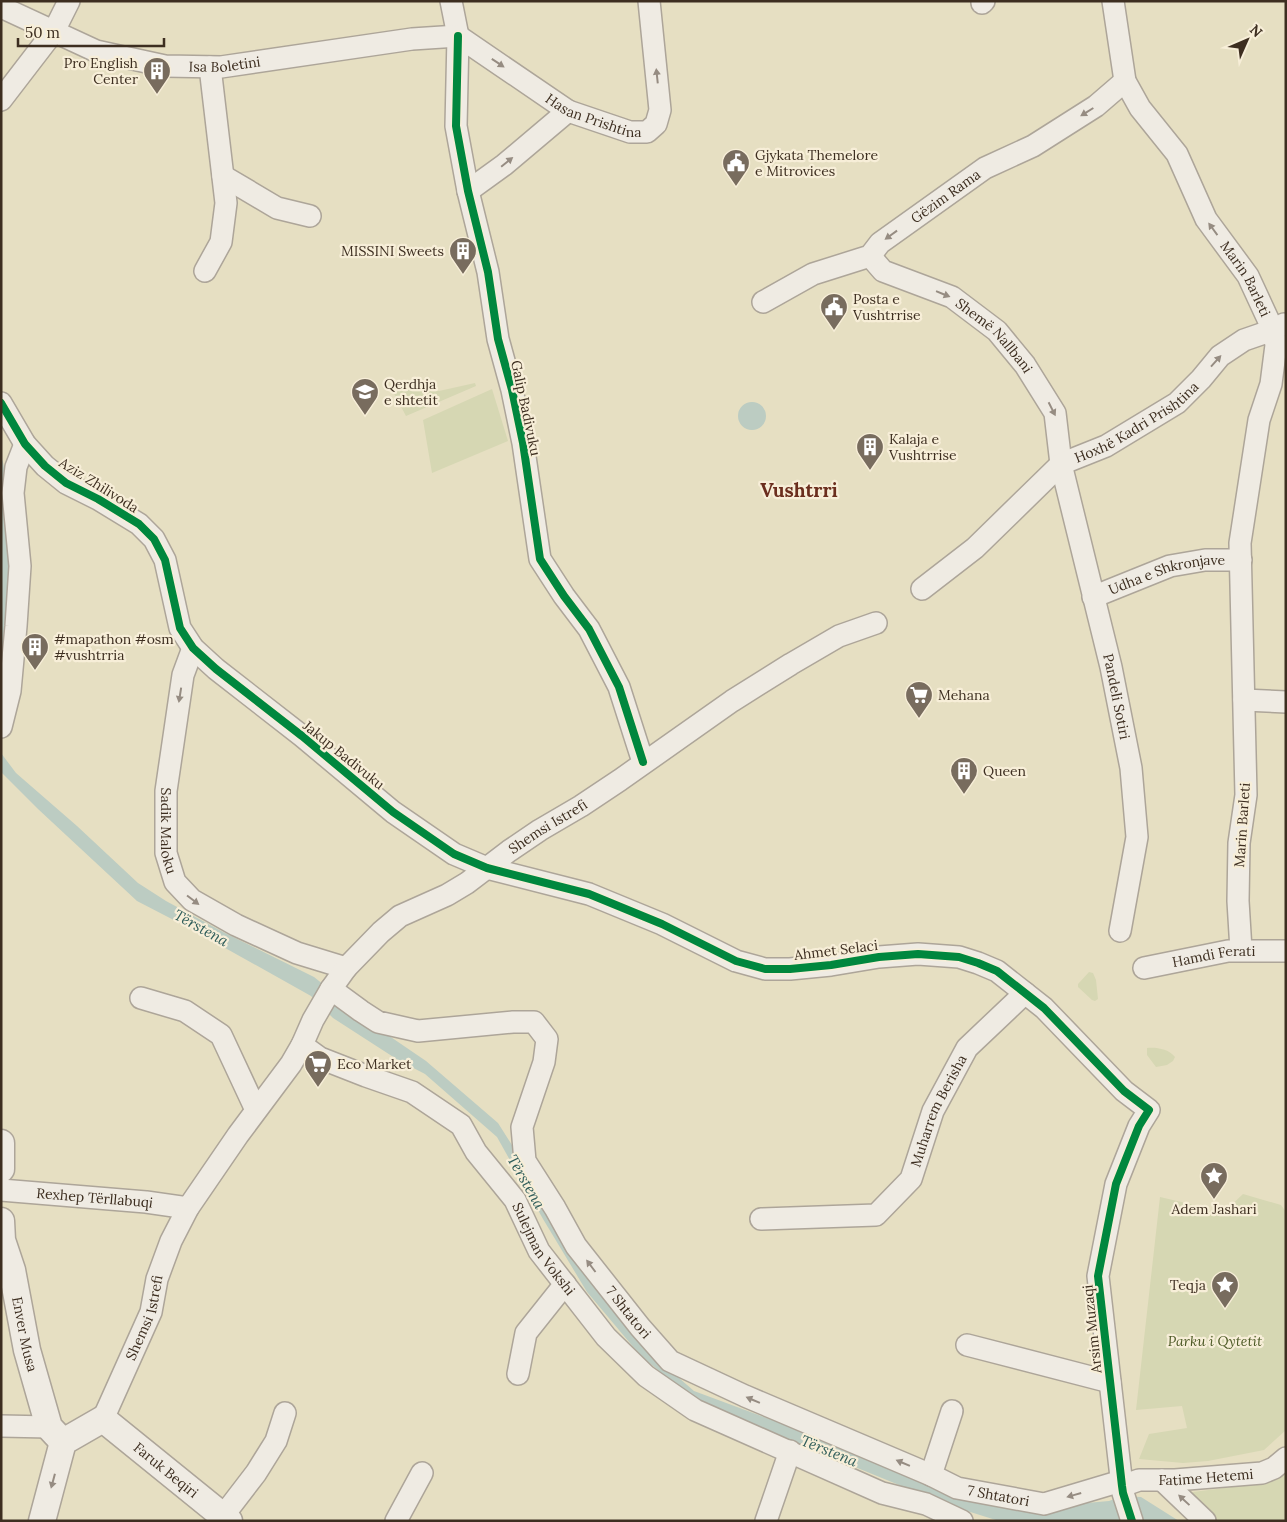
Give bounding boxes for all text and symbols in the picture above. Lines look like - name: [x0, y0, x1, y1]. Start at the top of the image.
- scale bar: [18, 15, 164, 47]
- north arrow: [1222, 15, 1272, 65]
- text: N: [1246, 21, 1267, 41]
- text: 50 m: [25, 23, 60, 42]
- street label: Isa Boletini: [189, 52, 262, 76]
- place label: Pro English Center: [64, 54, 138, 88]
- building icon: Pro English Center: [142, 56, 172, 95]
- one-way arrow: [491, 58, 505, 68]
- one-way arrow: [653, 68, 661, 84]
- street label: Hasan Prishtina: [542, 89, 642, 141]
- one-way arrow: [1081, 107, 1094, 117]
- place label: Gjykata Themelore e Mitrovices: [755, 146, 879, 180]
- public building icon: Gjykata Themelore e Mitrovices: [721, 148, 751, 187]
- one-way arrow: [500, 157, 513, 168]
- street label: Gëzim Rama: [907, 165, 984, 227]
- one-way arrow: [1208, 222, 1218, 235]
- one-way arrow: [885, 230, 898, 241]
- building icon: MISSINI Sweets: [448, 236, 478, 275]
- street label: Marin Barleti: [1216, 237, 1275, 319]
- place label: MISSINI Sweets: [341, 242, 444, 260]
- place label: Posta e Vushtrrise: [852, 290, 921, 324]
- one-way arrow: [935, 290, 950, 298]
- public building icon: Posta e Vushtrrise: [819, 292, 849, 331]
- street label: Shemë Nallbani: [952, 294, 1037, 376]
- one-way arrow: [1210, 356, 1222, 368]
- street label: Galip Badivuku: [507, 359, 545, 457]
- place label: Qerdhja e shtetit: [384, 375, 438, 409]
- school or university icon: Qerdhja e shtetit: [350, 377, 380, 416]
- street label: Hoxhë Kadri Prishtina: [1072, 378, 1202, 467]
- one-way arrow: [1048, 402, 1056, 417]
- place label: Kalaja e Vushtrrise: [888, 430, 957, 464]
- building icon: Kalaja e Vushtrrise: [855, 432, 885, 471]
- street label: Aziz Zhilivoda: [55, 453, 142, 517]
- district label: Vushtrri: [760, 478, 838, 502]
- street label: Udha e Shkronjave: [1106, 551, 1225, 599]
- place label: #mapathon #osm #vushtrria: [54, 630, 174, 664]
- building icon: #mapathon #osm #vushtrria: [20, 632, 50, 671]
- street label: Pandeli Sotiri: [1099, 652, 1134, 741]
- supermarket icon: Mehana: [904, 680, 934, 719]
- place label: Mehana: [938, 686, 990, 704]
- one-way arrow: [176, 687, 184, 703]
- street label: Jakup Badivuku: [299, 716, 388, 793]
- building icon: Queen: [949, 756, 979, 795]
- place label: Queen: [983, 762, 1027, 780]
- street label: Marin Barleti: [1230, 782, 1254, 868]
- street label: Sadik Maloku: [157, 788, 181, 876]
- street label: Shemsi Istrefi: [505, 795, 591, 858]
- one-way arrow: [186, 895, 200, 905]
- water label: Tërstena: [171, 905, 232, 951]
- street label: Ahmet Selaci: [792, 936, 879, 964]
- street label: Hamdi Ferati: [1171, 942, 1255, 971]
- supermarket icon: Eco Market: [303, 1049, 333, 1088]
- street label: Muharrem Berisha: [906, 1051, 971, 1169]
- place label: Eco Market: [337, 1055, 412, 1073]
- water label: Tërstena: [503, 1151, 550, 1213]
- place icon: Adem Jashari: [1199, 1161, 1229, 1200]
- street label: Rexhep Tërllabuqi: [36, 1184, 154, 1212]
- street label: Sulejman Vokshi: [508, 1200, 579, 1299]
- place label: Adem Jashari: [1170, 1200, 1257, 1218]
- one-way arrow: [586, 1260, 597, 1273]
- place icon: Teqja: [1210, 1270, 1240, 1309]
- street label: Shemsi Istrefi: [122, 1273, 167, 1363]
- place label: Teqja: [1170, 1276, 1206, 1294]
- street label: 7 Shtatori: [602, 1282, 655, 1342]
- street label: Arsim Muzaqi: [1078, 1284, 1106, 1375]
- street label: Enver Musa: [8, 1295, 42, 1374]
- park label: Parku i Qytetit: [1168, 1332, 1263, 1350]
- one-way arrow: [746, 1395, 760, 1403]
- water label: Tërstena: [798, 1431, 861, 1471]
- street label: Faruk Beqiri: [130, 1438, 202, 1502]
- one-way arrow: [896, 1459, 910, 1467]
- street label: Fatime Hetemi: [1158, 1465, 1254, 1489]
- one-way arrow: [49, 1474, 57, 1489]
- street label: 7 Shtatori: [966, 1481, 1031, 1510]
- one-way arrow: [1067, 1492, 1082, 1500]
- one-way arrow: [1178, 1494, 1190, 1506]

